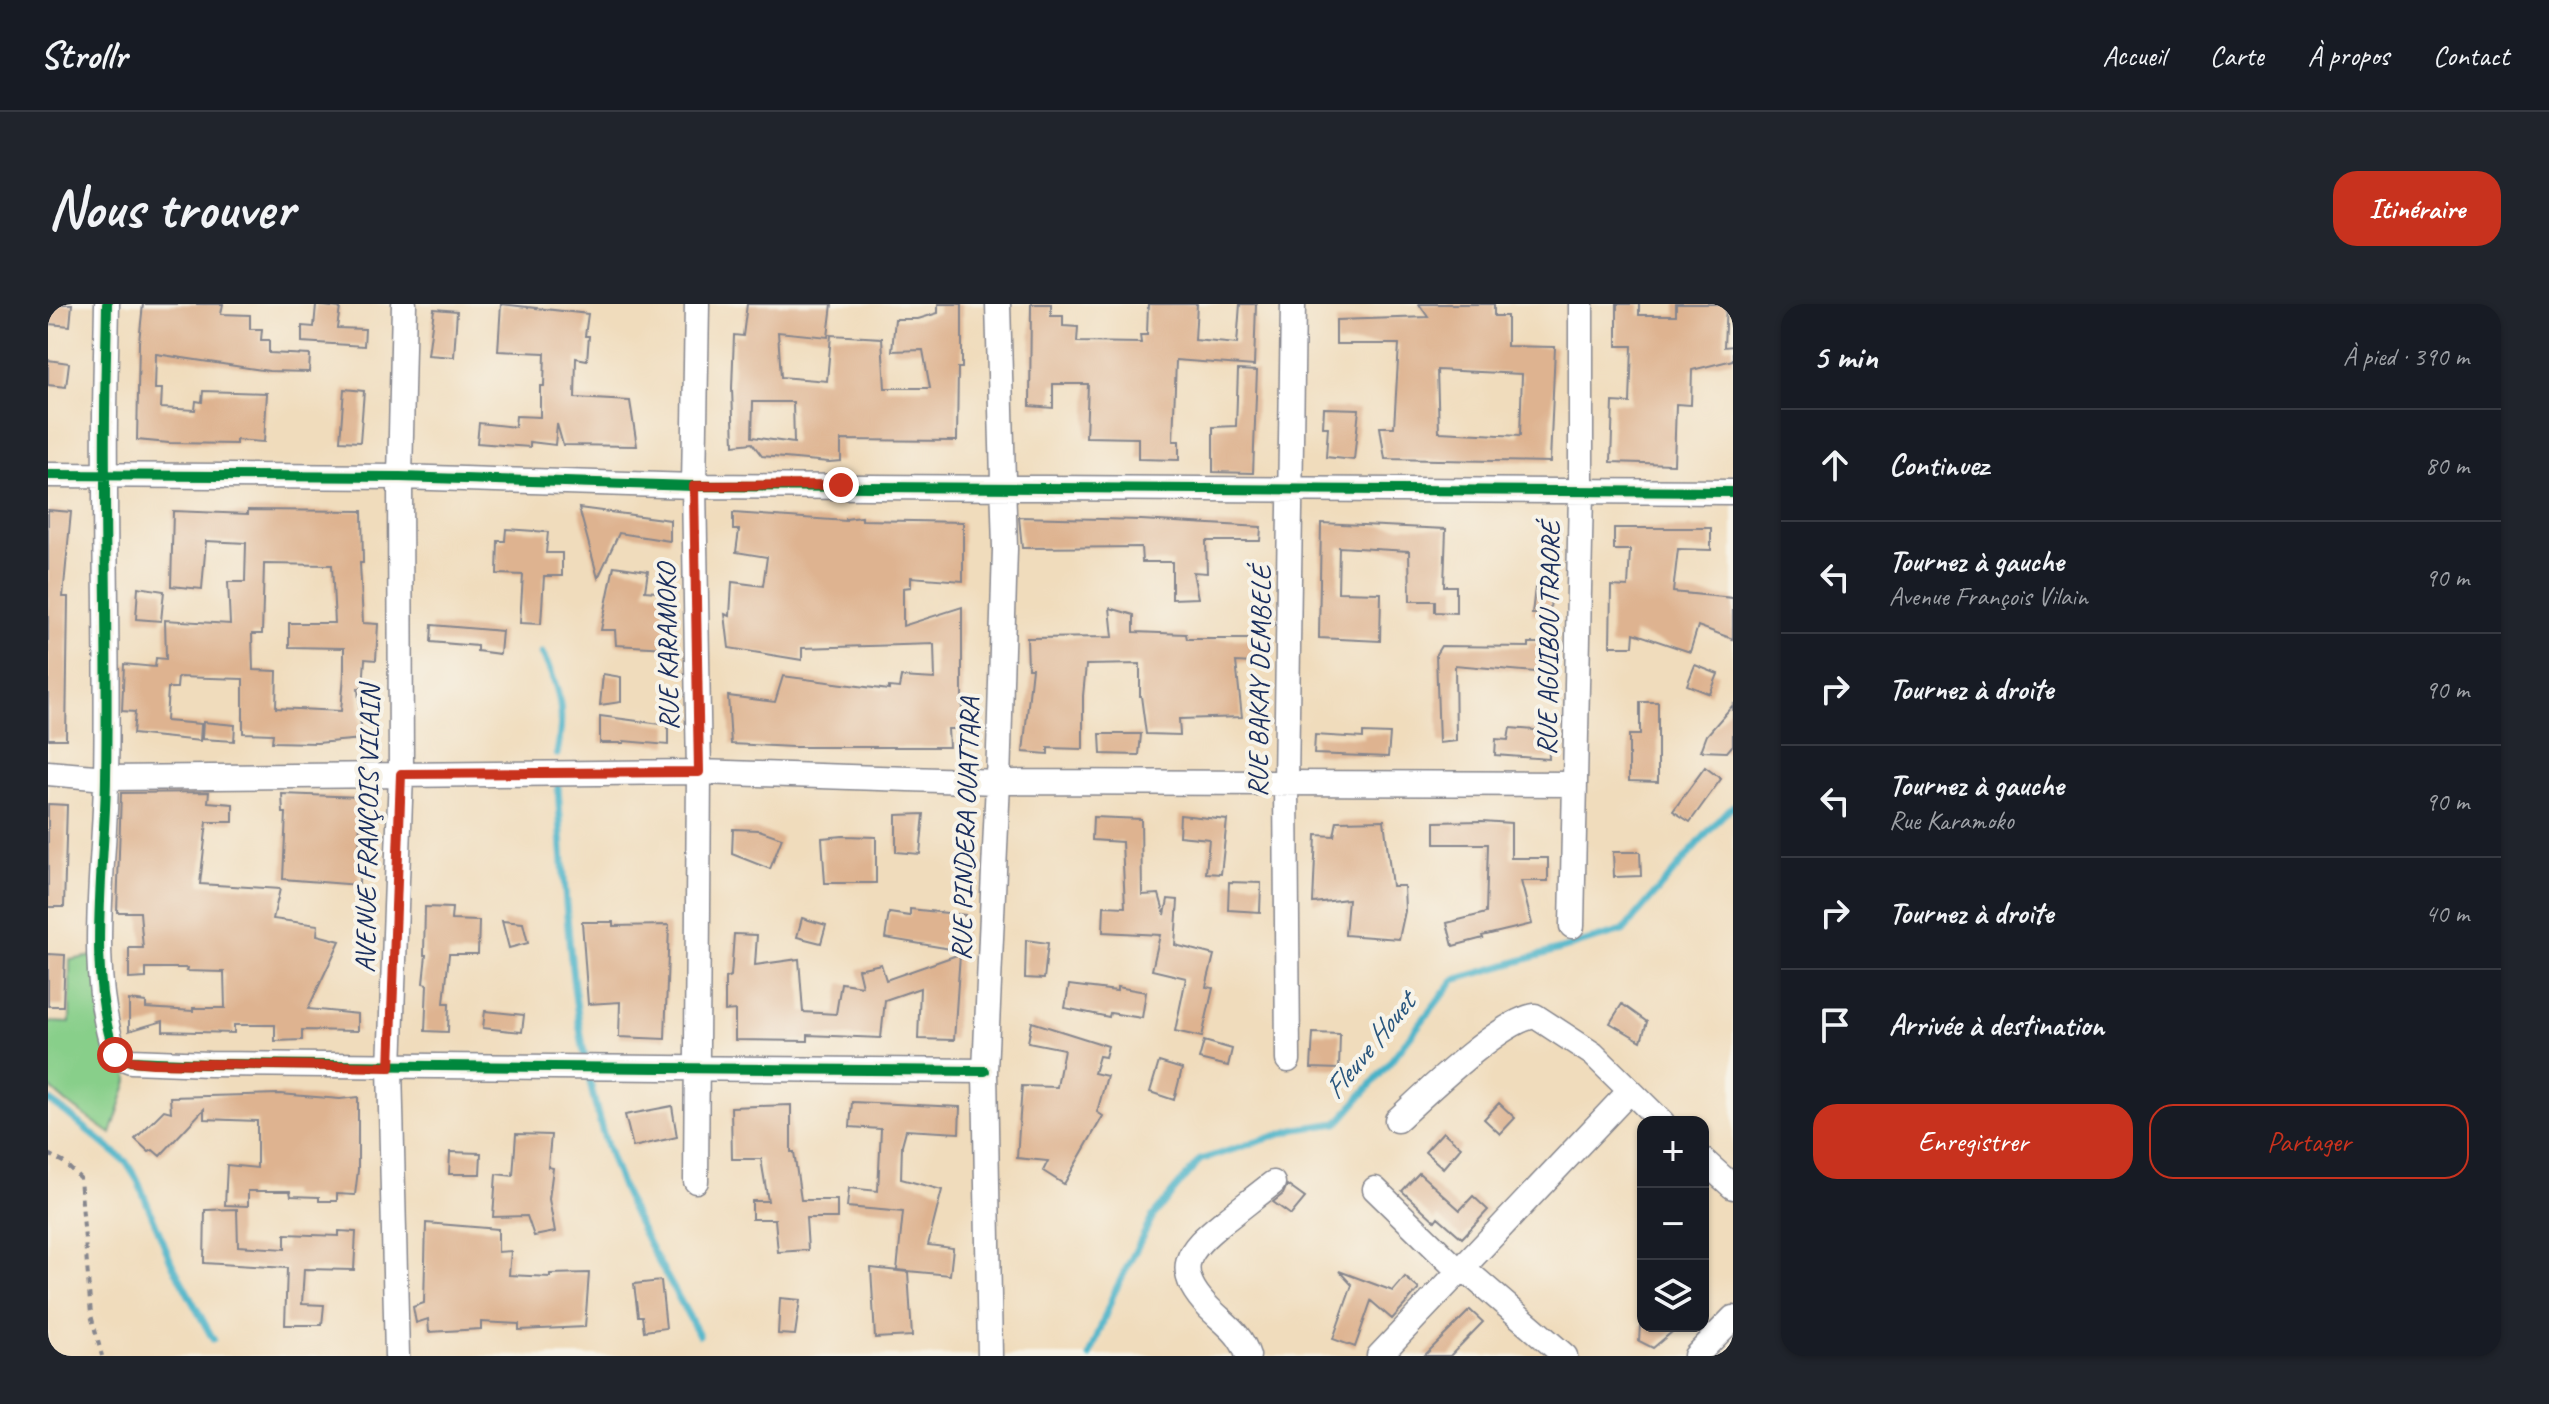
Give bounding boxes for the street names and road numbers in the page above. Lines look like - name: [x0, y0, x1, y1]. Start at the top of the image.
- street label: RUE AGUIBOU TRAORÉ: [1528, 518, 1568, 755]
- street label: RUE KARAMOKO: [648, 560, 686, 731]
- street label: RUE BAKAY DEMBELÉ: [1239, 562, 1279, 797]
- street label: AVENUE FRANÇOIS VILAIN: [347, 681, 388, 973]
- street label: RUE PINDERA OUATTARA: [943, 695, 987, 961]

